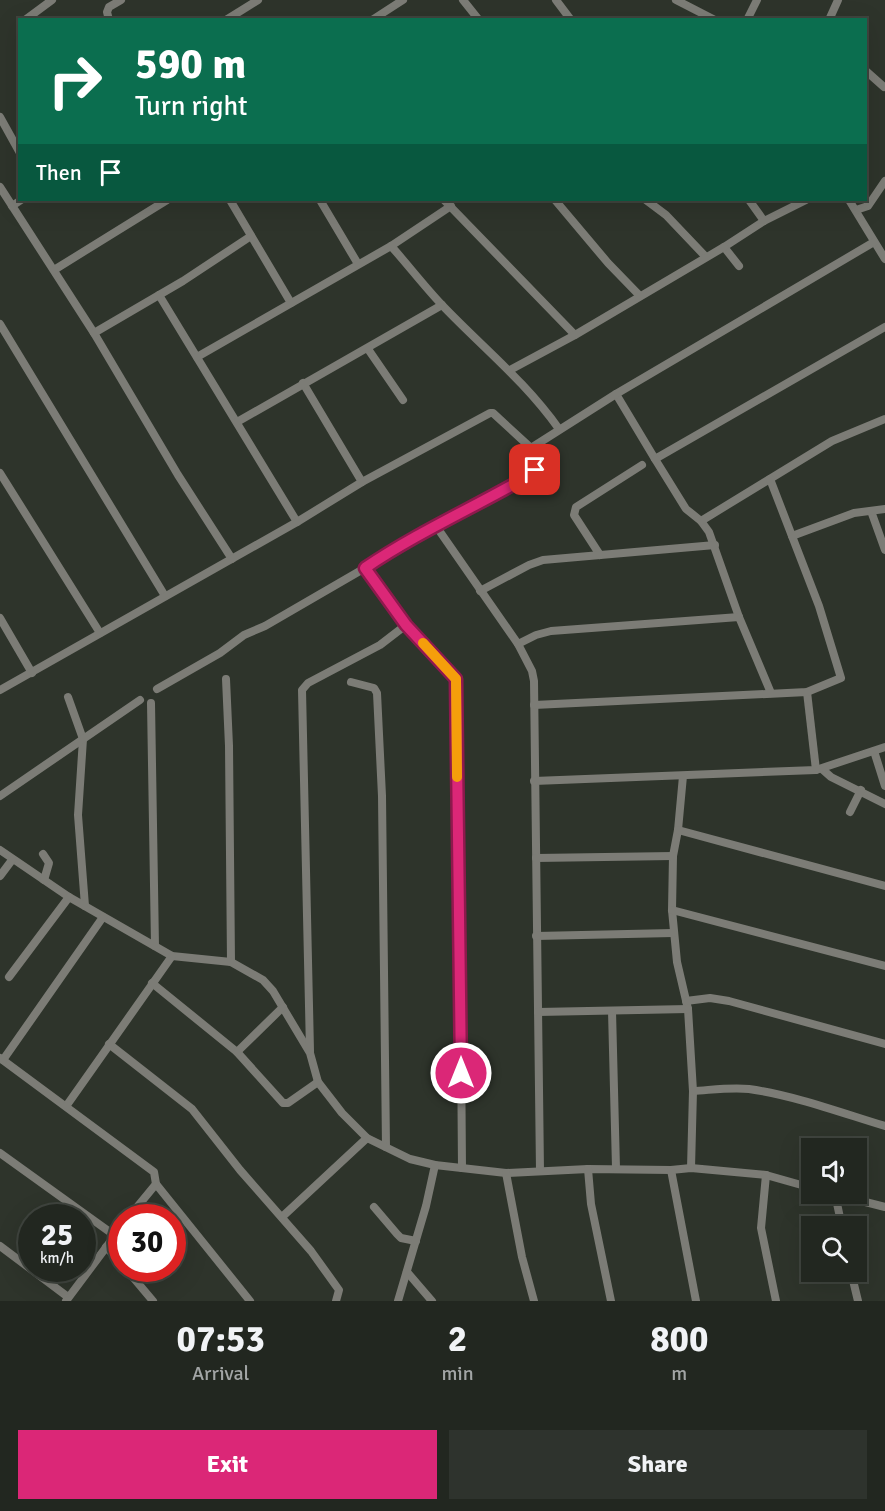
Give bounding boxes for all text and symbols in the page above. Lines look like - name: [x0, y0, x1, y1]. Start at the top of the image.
- text: 590 m: [135, 39, 246, 90]
- icon: right: [36, 42, 114, 120]
- text: Turn right: [135, 90, 248, 123]
- icon: arrive: [94, 156, 127, 189]
- text: Then: [36, 159, 82, 186]
- pin: [509, 444, 560, 495]
- icon: arrive: [518, 453, 551, 486]
- position arrow: [429, 1041, 493, 1105]
- map controls: [801, 1138, 867, 1282]
- button: sound: [801, 1138, 867, 1204]
- speed limit sign: 30: [108, 1204, 186, 1282]
- button: search: [801, 1216, 867, 1282]
- text: 25: [41, 1217, 73, 1254]
- text: km/h: [40, 1249, 74, 1267]
- text: 07:53: [177, 1317, 265, 1362]
- text: 2: [448, 1317, 467, 1362]
- text: 800: [650, 1317, 708, 1362]
- text: Arrival: [192, 1361, 249, 1386]
- text: min: [441, 1361, 474, 1386]
- text: m: [671, 1361, 687, 1386]
- button: Exit: [18, 1430, 437, 1499]
- button: Share: [449, 1430, 867, 1499]

